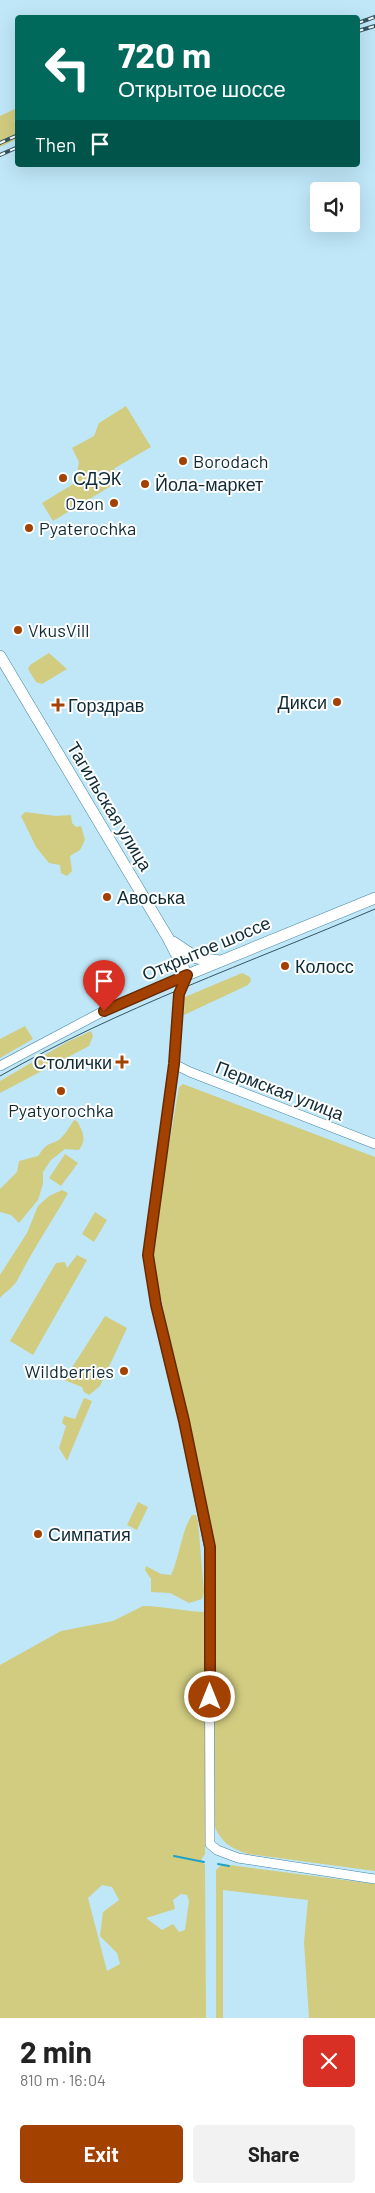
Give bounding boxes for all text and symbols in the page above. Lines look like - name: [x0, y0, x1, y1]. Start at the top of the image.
- text: 720 m: [118, 33, 211, 75]
- icon: left: [35, 35, 100, 100]
- text: Открытое шоссе: [118, 75, 286, 101]
- icon: arrive: [86, 130, 114, 158]
- text: Then: [35, 133, 76, 156]
- map controls: [310, 182, 360, 232]
- button: sound: [310, 182, 360, 232]
- place label: Borodach: [193, 450, 268, 472]
- marker: Borodach: [177, 455, 189, 467]
- place label: СДЭК: [73, 467, 122, 489]
- marker: СДЭК: [57, 472, 69, 484]
- place label: Йола-маркет: [155, 473, 263, 495]
- marker: Йола-маркет: [139, 478, 151, 490]
- place label: Ozon: [65, 492, 104, 514]
- marker: Ozon: [108, 497, 120, 509]
- place label: Pyaterochka: [39, 517, 136, 539]
- marker: Pyaterochka: [23, 522, 35, 534]
- place label: VkusVill: [28, 619, 89, 641]
- marker: VkusVill: [12, 624, 24, 636]
- place label: Дикси: [278, 691, 327, 713]
- place label: Горздрав: [68, 694, 144, 716]
- marker: Дикси: [331, 696, 343, 708]
- marker: Горздрав: [52, 699, 64, 711]
- street label: Тагильская улица: [63, 737, 158, 875]
- place label: Авоська: [117, 886, 186, 908]
- marker: Авоська: [101, 891, 113, 903]
- street label: Открытое шоссе: [139, 911, 273, 985]
- place label: Колосс: [295, 955, 354, 977]
- pin: [83, 960, 125, 1011]
- marker: Колосс: [279, 960, 291, 972]
- icon: arrive: [90, 967, 118, 995]
- place label: Столички: [33, 1051, 112, 1073]
- street label: Пермская улица: [213, 1055, 348, 1125]
- marker: Столички: [116, 1056, 128, 1068]
- marker: Pyatyorochka: [55, 1085, 67, 1097]
- place label: Pyatyorochka: [8, 1099, 114, 1121]
- place label: Wildberries: [25, 1360, 114, 1382]
- marker: Wildberries: [118, 1365, 130, 1377]
- place label: Симпатия: [48, 1523, 131, 1545]
- marker: Симпатия: [32, 1528, 44, 1540]
- position arrow: [183, 1670, 235, 1722]
- text: 2 min: [20, 2033, 92, 2069]
- button: close: [303, 2035, 355, 2087]
- text: 810 m · 16:04: [20, 2070, 106, 2089]
- button: Exit: [20, 2125, 183, 2183]
- button: Share: [193, 2125, 355, 2183]

